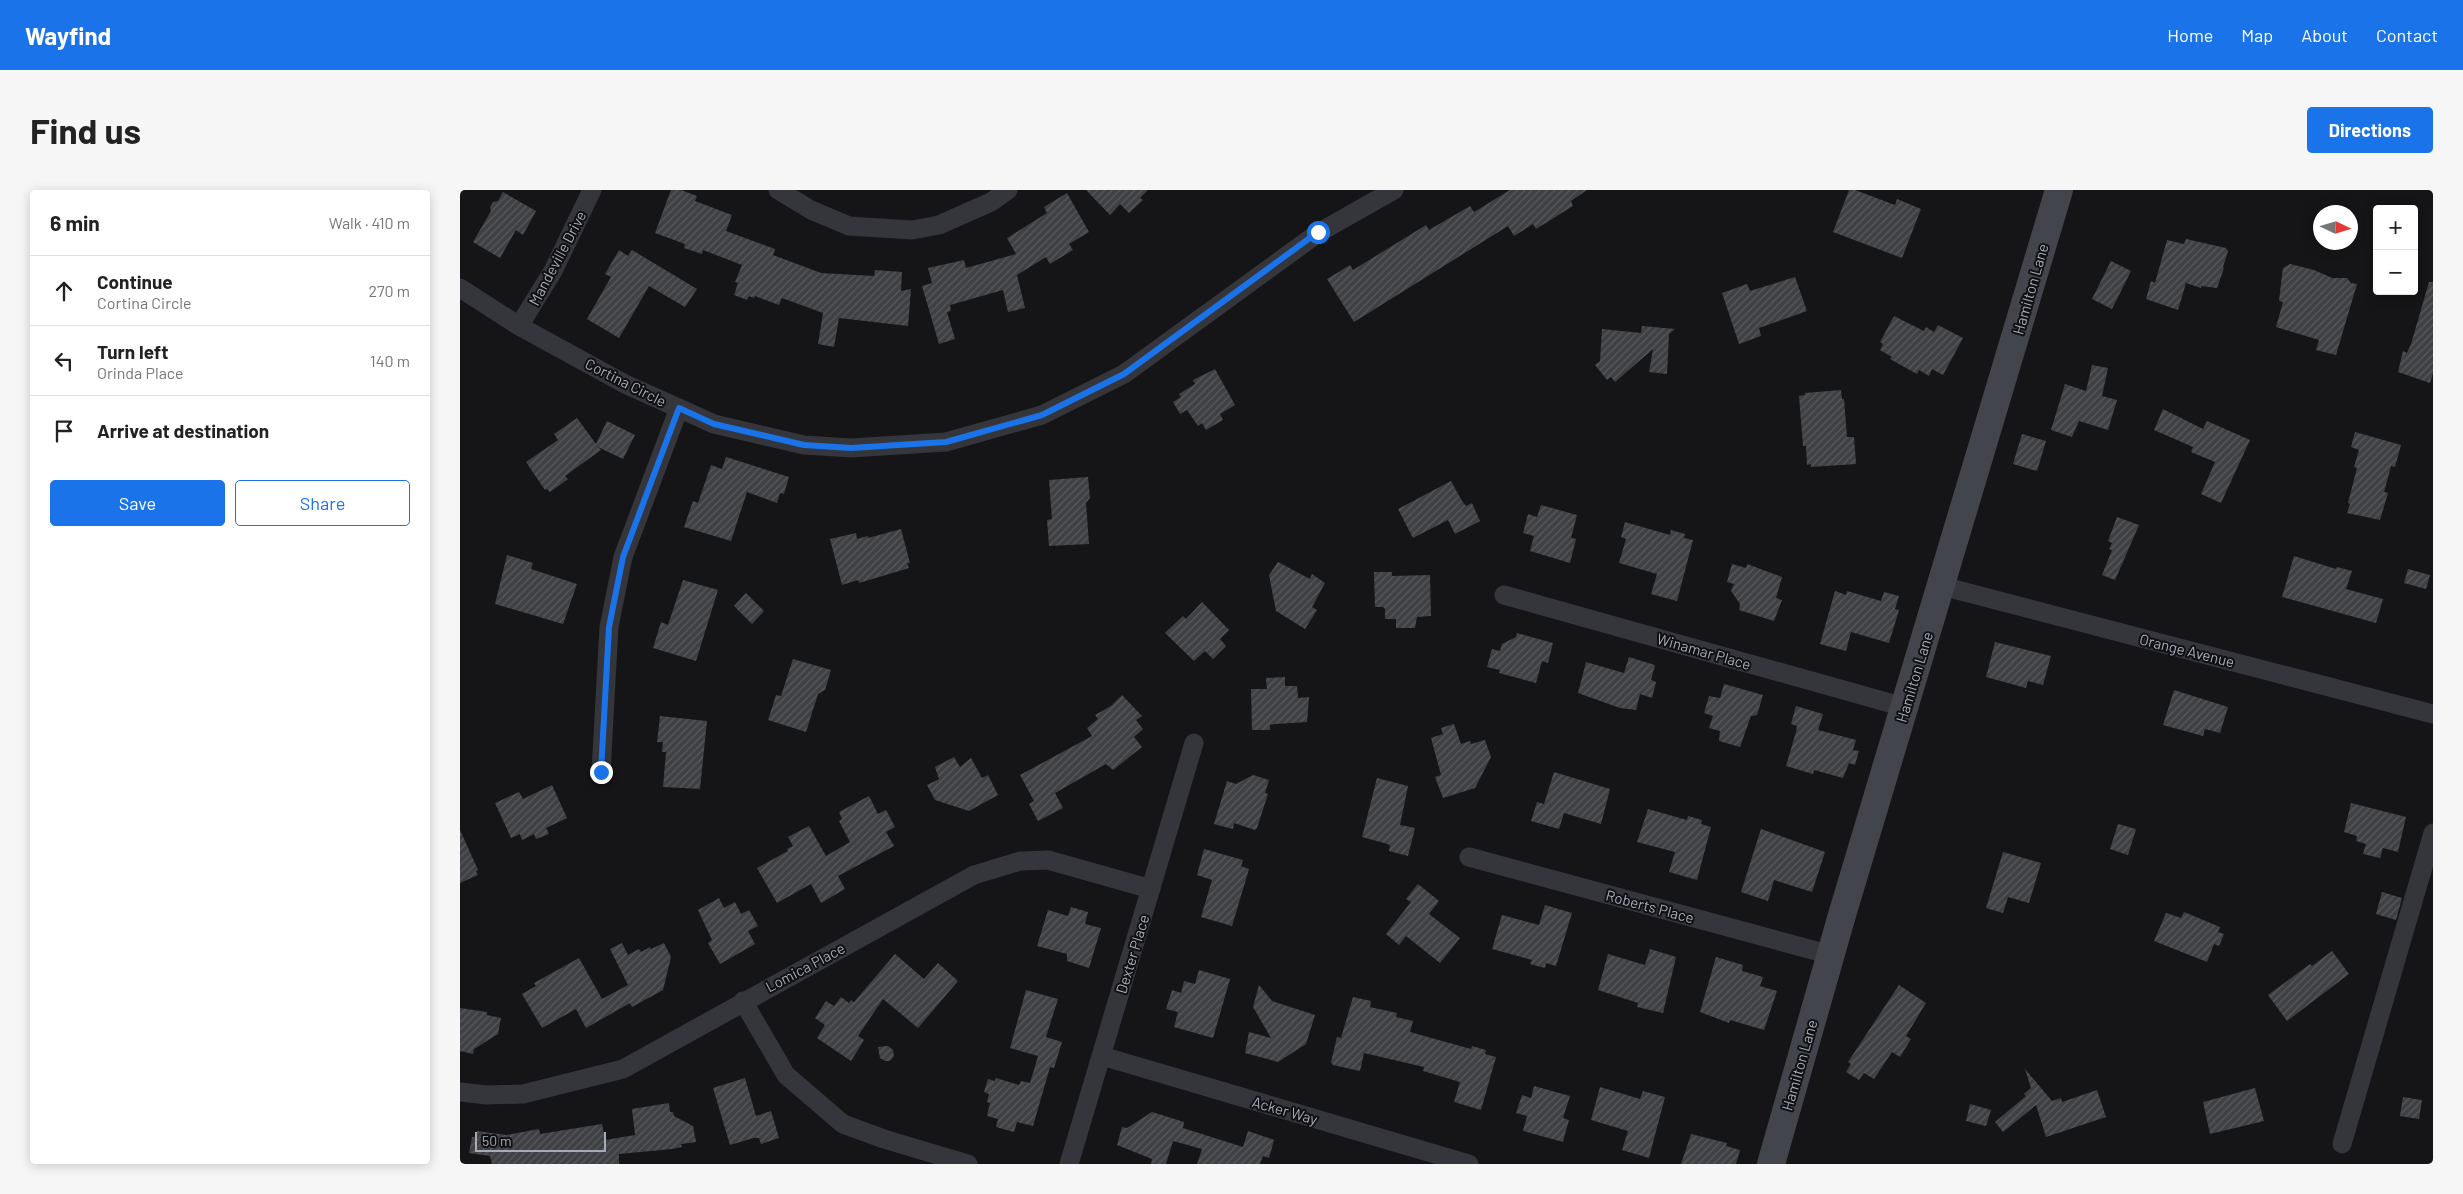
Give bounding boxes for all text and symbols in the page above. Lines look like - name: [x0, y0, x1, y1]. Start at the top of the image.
- text: Wayfind: [25, 21, 111, 50]
- text: Home: [2167, 24, 2213, 46]
- text: Map: [2241, 24, 2273, 46]
- text: About: [2301, 24, 2348, 46]
- text: Contact: [2376, 24, 2438, 46]
- button: Directions: [2307, 107, 2433, 153]
- text: Find us: [30, 109, 141, 151]
- north arrow: [2313, 205, 2358, 250]
- map controls: [2373, 205, 2418, 295]
- button: +: [2373, 205, 2418, 250]
- street label: Mandeville Drive: [524, 208, 590, 308]
- text: 6 min: [50, 210, 100, 235]
- text: Walk · 410 m: [329, 213, 410, 232]
- route start: [1307, 221, 1330, 244]
- street label: Hamilton Lane: [2008, 241, 2052, 337]
- button: −: [2373, 250, 2418, 295]
- text: Continue: [97, 270, 173, 293]
- icon: ahead: [50, 277, 78, 305]
- text: 270 m: [368, 281, 410, 300]
- text: Cortina Circle: [97, 293, 191, 312]
- text: Turn left: [97, 340, 168, 363]
- icon: left: [50, 347, 78, 375]
- text: 140 m: [370, 351, 410, 370]
- street label: Cortina Circle: [582, 354, 670, 410]
- text: Orinda Place: [97, 363, 184, 382]
- icon: arrive: [50, 417, 78, 445]
- text: Arrive at destination: [97, 419, 269, 442]
- button: Save: [50, 480, 225, 526]
- button: Share: [235, 480, 410, 526]
- street label: Winamar Place: [1655, 629, 1753, 673]
- street label: Hamilton Lane: [1892, 630, 1936, 724]
- street label: Orange Avenue: [2138, 630, 2236, 670]
- route end: [590, 761, 613, 784]
- street label: Roberts Place: [1604, 886, 1696, 926]
- street label: Dexter Place: [1111, 912, 1153, 996]
- street label: Lomica Place: [762, 939, 848, 995]
- street label: Hamilton Lane: [1777, 1017, 1821, 1113]
- street label: Acker Way: [1250, 1092, 1320, 1128]
- scale bar: [475, 1129, 606, 1152]
- text: 50 m: [482, 1132, 511, 1149]

